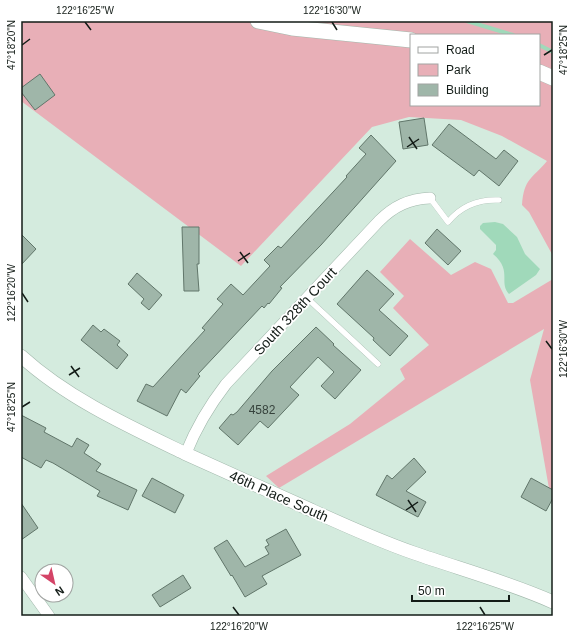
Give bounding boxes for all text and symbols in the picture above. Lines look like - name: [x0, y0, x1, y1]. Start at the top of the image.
- text: 122°16'25"W: [56, 5, 114, 16]
- text: 122°16'30"W: [303, 5, 361, 16]
- text: 47°18'20"N: [6, 20, 17, 70]
- text: 47°18'25"N: [558, 25, 569, 75]
- legend: [410, 34, 540, 106]
- text: Road: [446, 43, 475, 57]
- text: Park: [446, 63, 472, 77]
- text: Building: [446, 83, 489, 97]
- text: 122°16'20"W: [6, 264, 17, 322]
- street label: South 328th Court: [250, 264, 340, 358]
- text: 122°16'30"W: [558, 320, 569, 378]
- text: 47°18'25"N: [6, 382, 17, 432]
- house number: 4582: [249, 403, 276, 417]
- street label: 46th Place South: [227, 467, 331, 525]
- north arrow: [34, 563, 74, 603]
- scale bar: [412, 577, 509, 603]
- text: N: [53, 584, 66, 599]
- text: 50 m: [418, 584, 445, 598]
- text: 122°16'20"W: [210, 621, 268, 632]
- text: 122°16'25"W: [456, 621, 514, 632]

